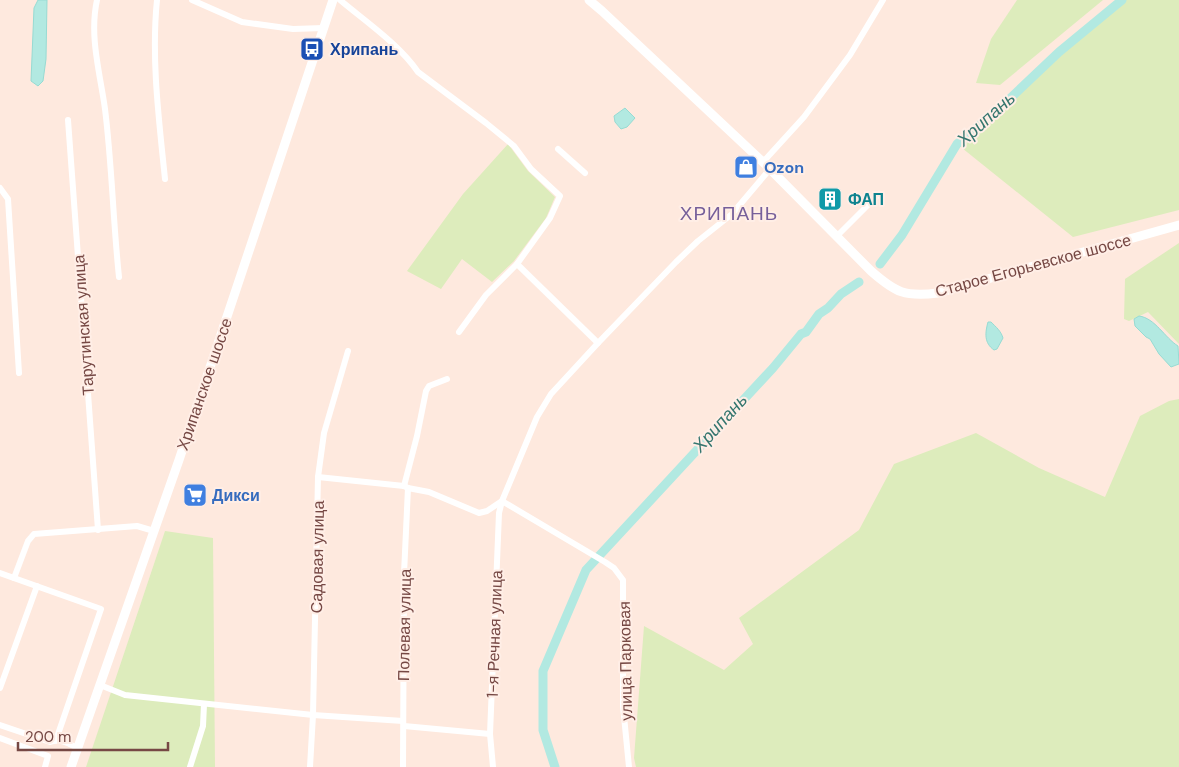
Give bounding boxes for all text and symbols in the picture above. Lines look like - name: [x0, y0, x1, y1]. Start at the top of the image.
- bus stop icon: Хрипань: [299, 36, 325, 62]
- place label: Хрипань: [330, 39, 399, 60]
- water label: Хрипань: [951, 86, 1021, 152]
- shop icon: Ozon: [733, 154, 759, 180]
- place label: Ozon: [764, 157, 804, 178]
- building icon: ФАП: [817, 186, 843, 212]
- place label: ФАП: [848, 189, 884, 210]
- district label: ХРИПАНЬ: [680, 201, 778, 226]
- street label: Старое Егорьевское шоссе: [933, 229, 1133, 302]
- street label: Тарутинская улица: [68, 254, 99, 396]
- street label: Хрипанское шоссе: [172, 315, 237, 453]
- water label: Хрипань: [687, 388, 753, 458]
- supermarket icon: Дикси: [182, 482, 208, 508]
- place label: Дикси: [212, 485, 260, 506]
- street label: Садовая улица: [306, 500, 329, 614]
- street label: Полевая улица: [393, 569, 416, 681]
- street label: 1-я Речная улица: [482, 570, 507, 698]
- street label: улица Парковая: [614, 601, 637, 721]
- scale bar: [18, 720, 168, 752]
- text: 200 m: [25, 727, 71, 747]

